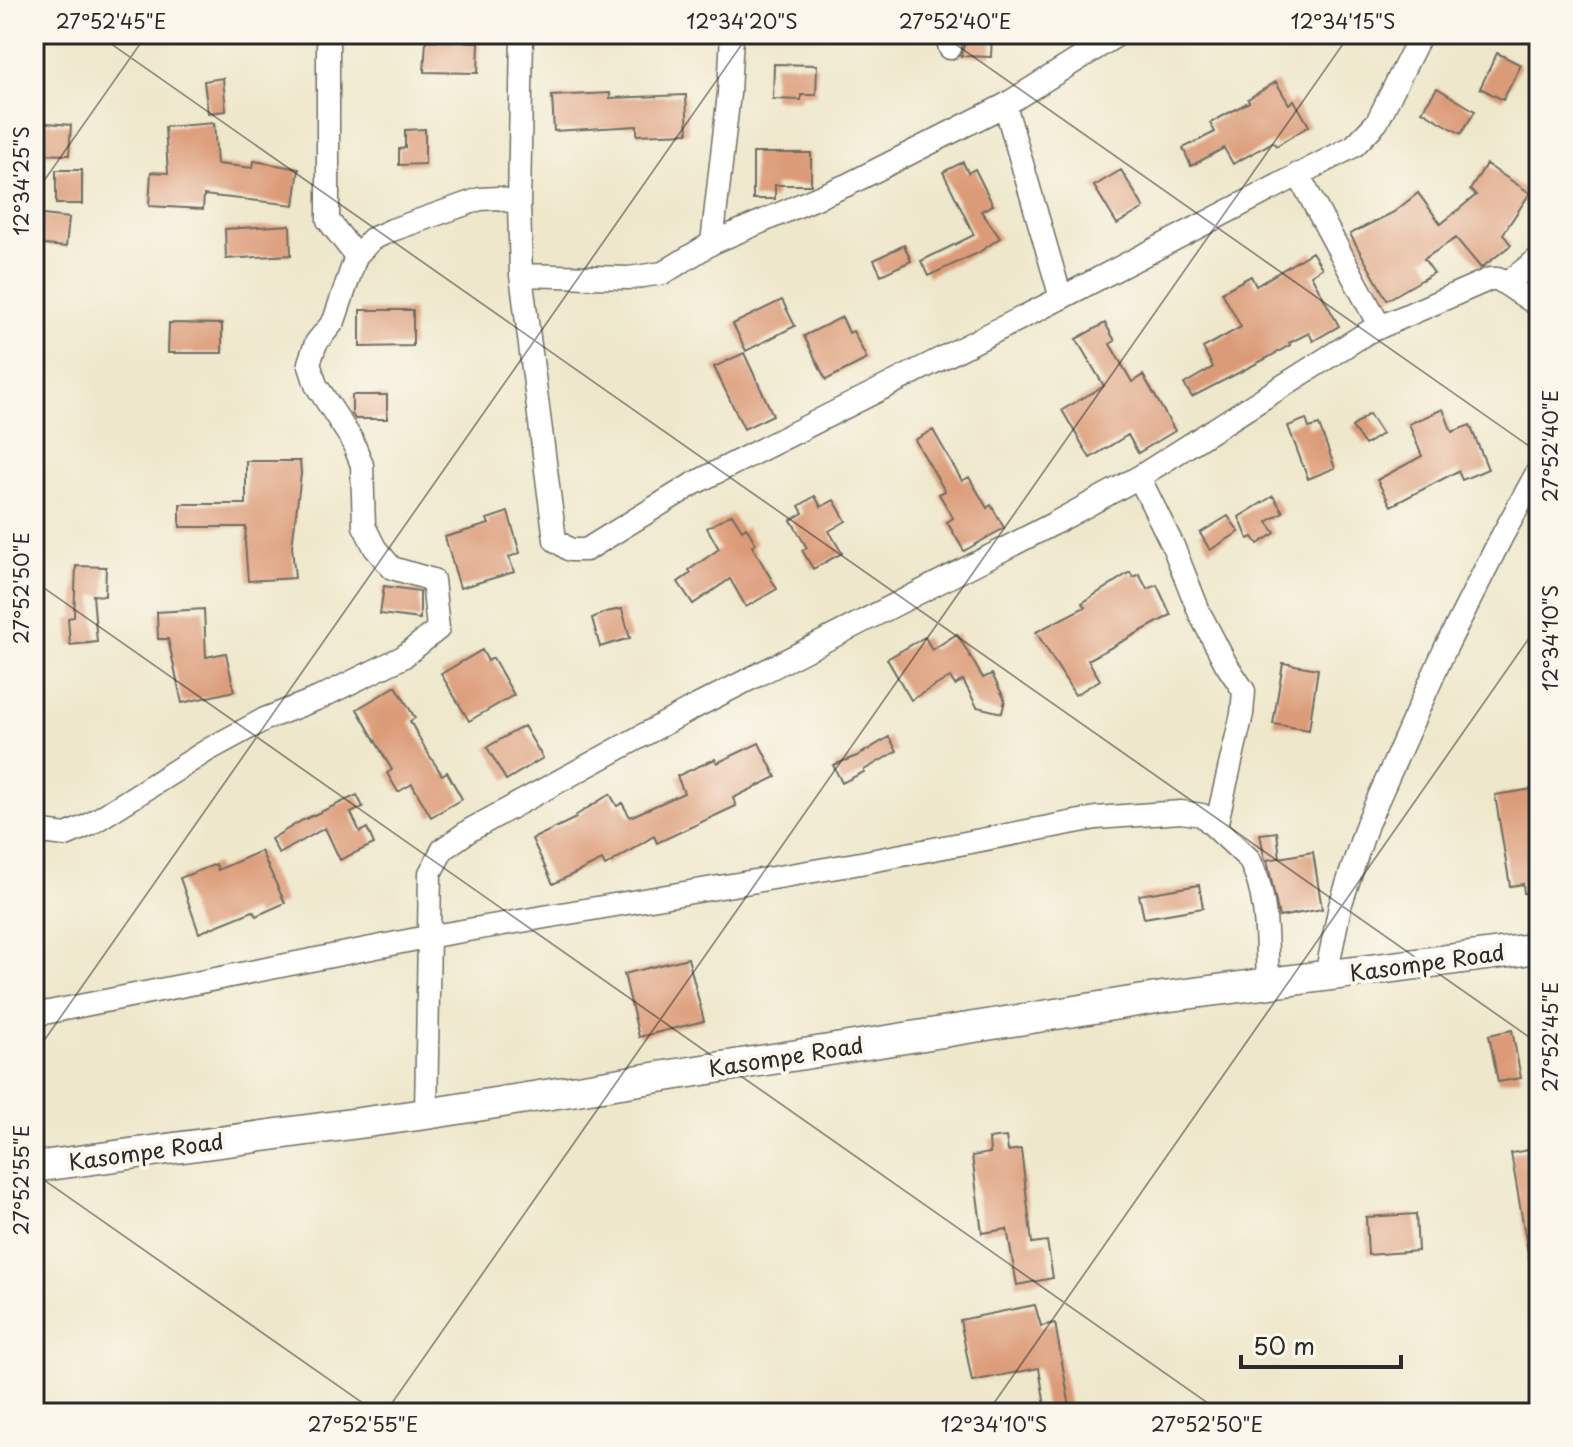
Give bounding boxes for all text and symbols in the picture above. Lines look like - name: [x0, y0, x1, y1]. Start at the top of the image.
- text: 27°52'45"E: [56, 6, 166, 36]
- text: 12°34'20"S: [686, 6, 798, 36]
- text: 27°52'40"E: [899, 6, 1011, 36]
- text: 12°34'15"S: [1291, 6, 1395, 36]
- text: 12°34'25"S: [6, 126, 36, 236]
- text: 27°52'40"E: [1535, 390, 1565, 502]
- text: 27°52'50"E: [6, 532, 36, 644]
- text: 12°34'10"S: [1535, 585, 1565, 691]
- street label: Kasompe Road: [1347, 934, 1507, 989]
- text: 27°52'45"E: [1535, 982, 1565, 1092]
- street label: Kasompe Road: [706, 1027, 866, 1084]
- street label: Kasompe Road: [66, 1123, 226, 1178]
- text: 27°52'55"E: [6, 1125, 36, 1235]
- scale bar: [1241, 1319, 1401, 1369]
- text: 50 m: [1253, 1327, 1315, 1363]
- text: 27°52'55"E: [308, 1409, 418, 1439]
- text: 12°34'10"S: [941, 1409, 1047, 1439]
- text: 27°52'50"E: [1151, 1409, 1263, 1439]

